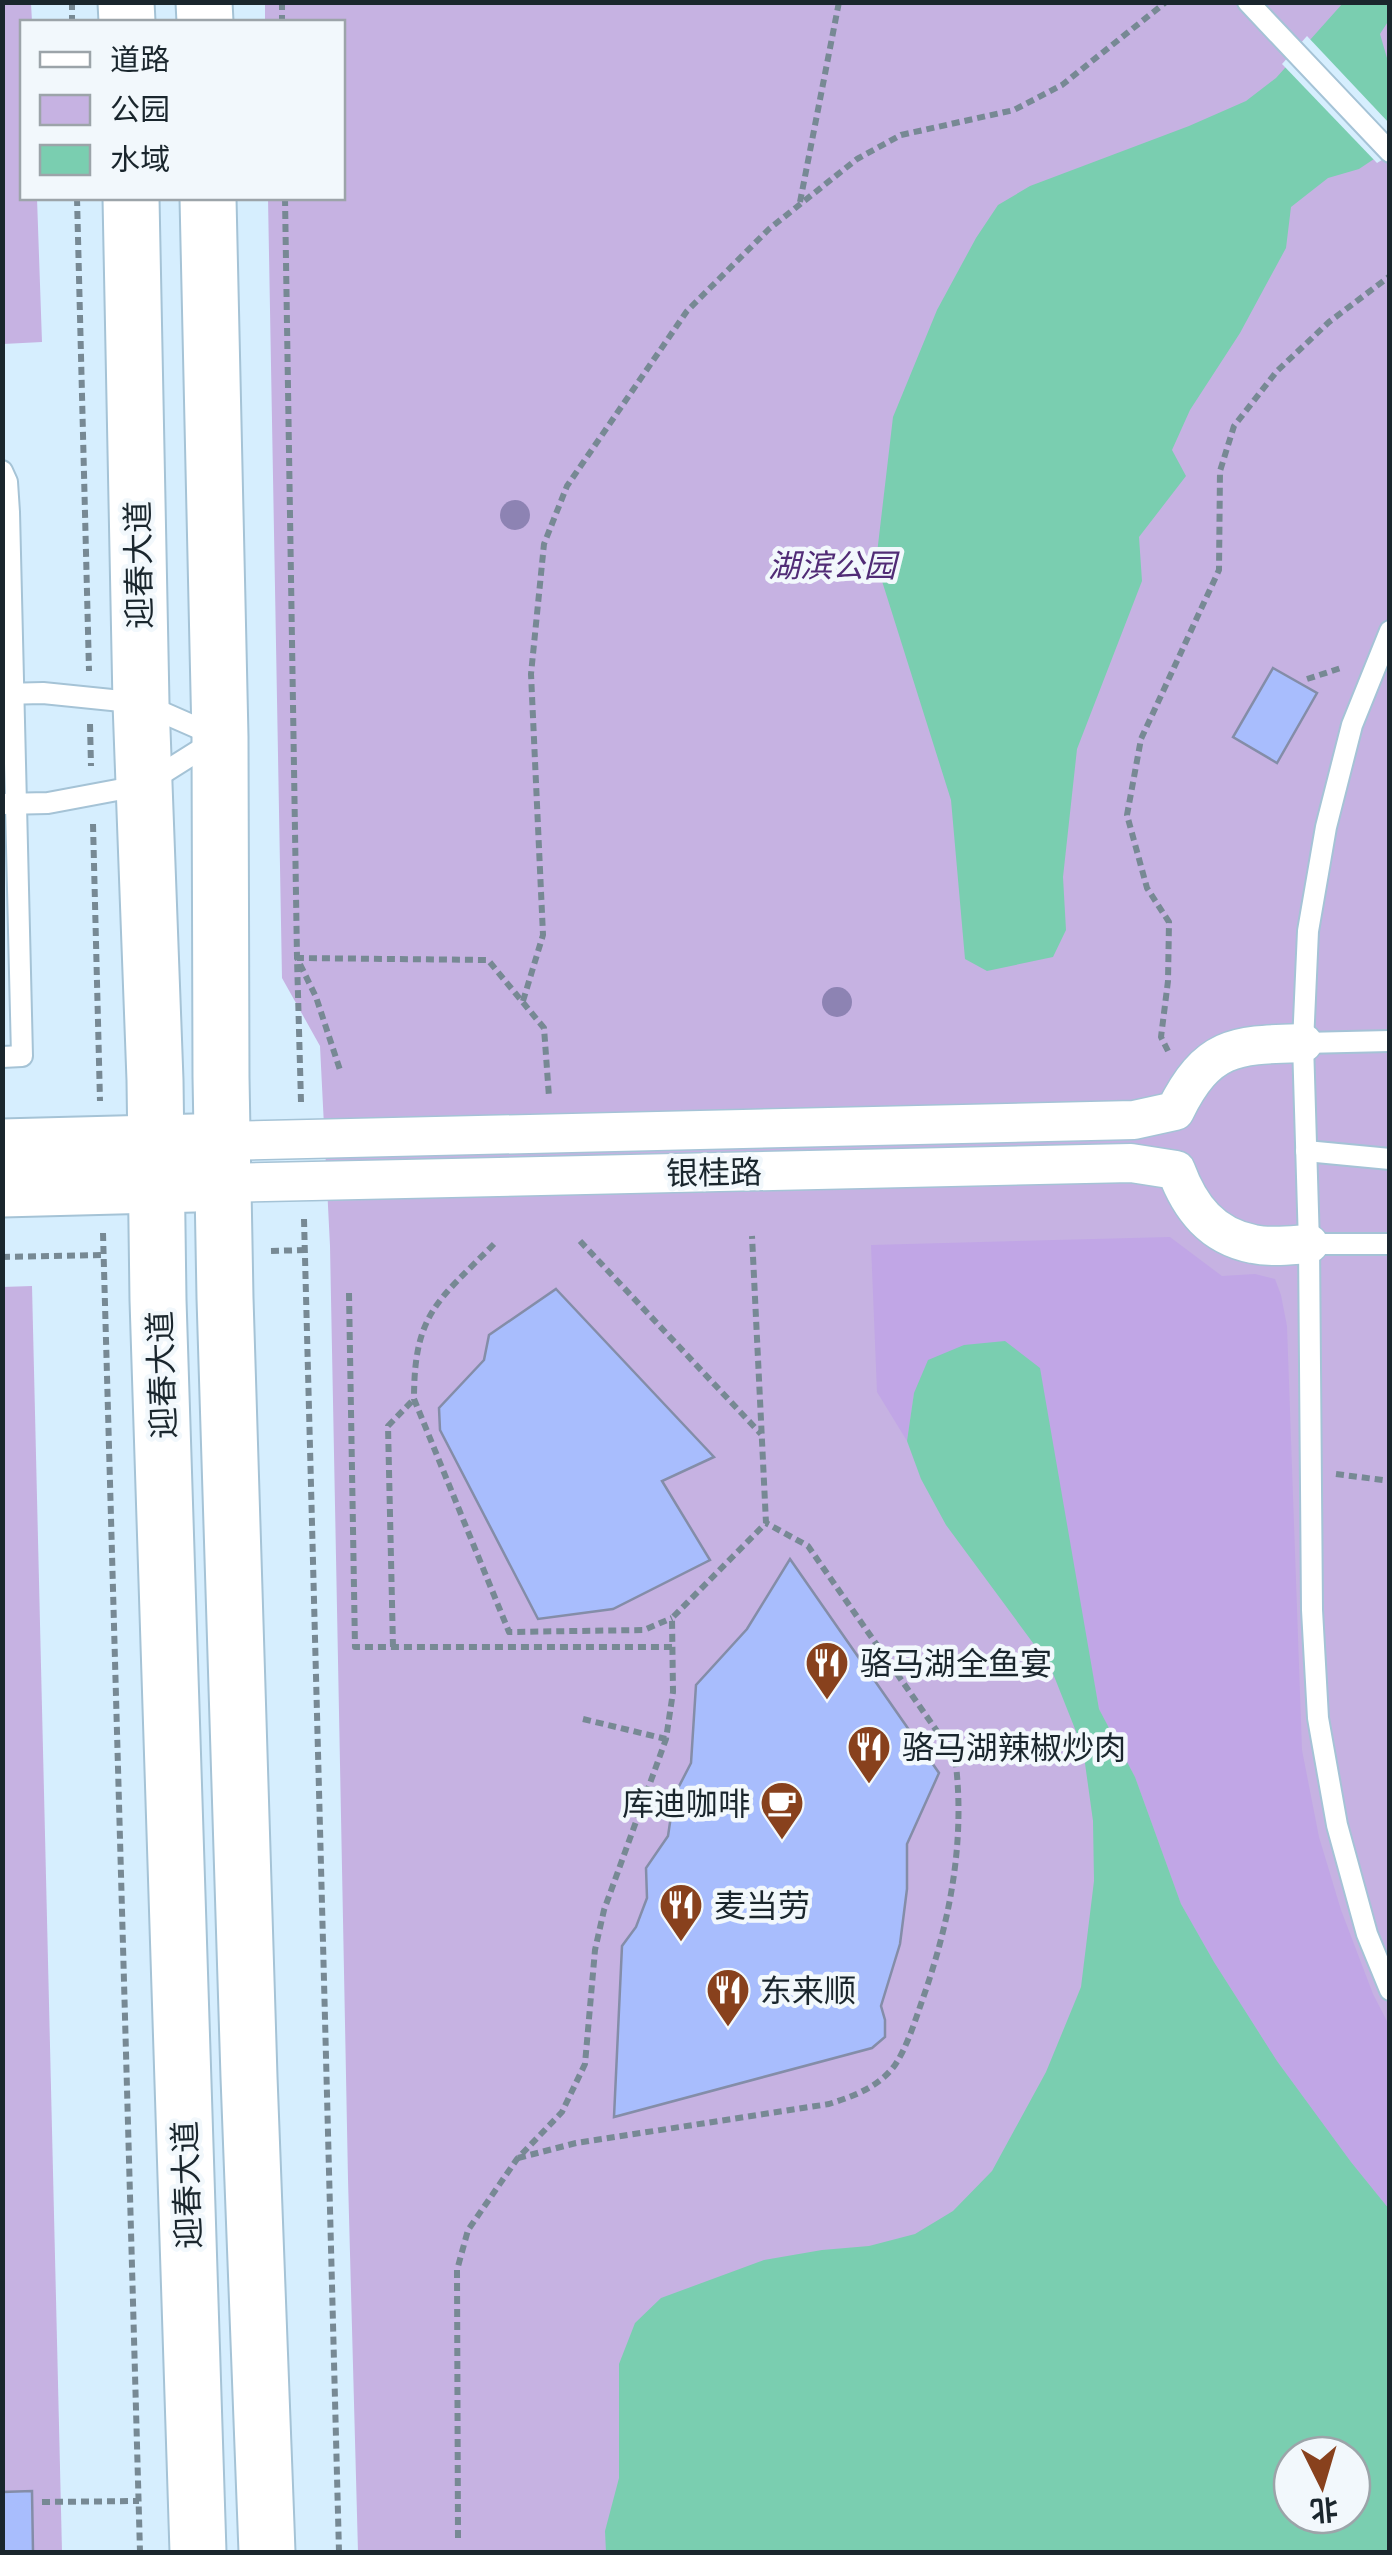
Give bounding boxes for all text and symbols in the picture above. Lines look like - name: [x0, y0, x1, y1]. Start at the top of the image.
- legend: [20, 20, 345, 200]
- text: 道路: [110, 39, 170, 78]
- text: 公园: [110, 89, 170, 128]
- text: 水域: [110, 139, 170, 178]
- street label: 迎春大道: [116, 501, 160, 629]
- park label: 湖滨公园: [768, 544, 900, 586]
- street label: 银桂路: [666, 1150, 762, 1194]
- street label: 迎春大道: [138, 1310, 184, 1440]
- restaurant icon: 骆马湖全鱼宴: [804, 1640, 850, 1701]
- place label: 骆马湖全鱼宴: [860, 1642, 1052, 1684]
- restaurant icon: 骆马湖辣椒炒肉: [846, 1724, 892, 1785]
- place label: 骆马湖辣椒炒肉: [902, 1726, 1126, 1768]
- cafe icon: 库迪咖啡: [759, 1780, 805, 1841]
- place label: 库迪咖啡: [622, 1782, 750, 1824]
- restaurant icon: 麦当劳: [658, 1882, 704, 1943]
- place label: 麦当劳: [714, 1884, 810, 1926]
- restaurant icon: 东来顺: [705, 1967, 751, 2028]
- place label: 东来顺: [760, 1969, 856, 2011]
- street label: 迎春大道: [163, 2120, 209, 2250]
- north arrow: [1272, 2435, 1372, 2535]
- text: 北: [1309, 2491, 1340, 2530]

